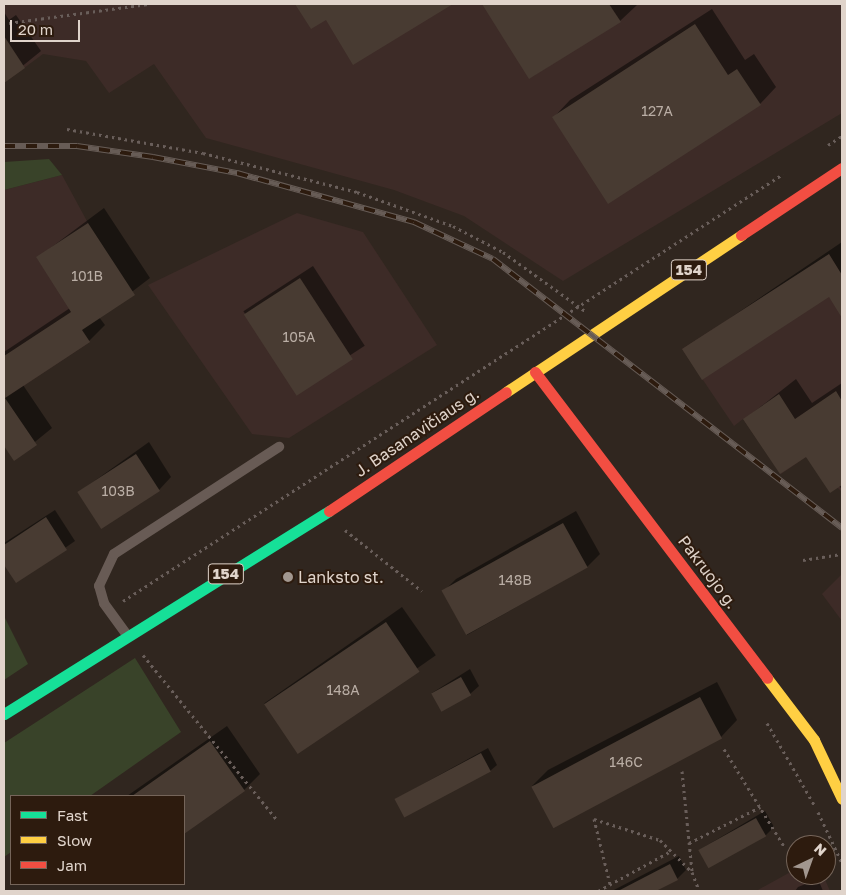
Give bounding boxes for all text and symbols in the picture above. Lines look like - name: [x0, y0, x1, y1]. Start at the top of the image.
- scale bar: [12, 10, 82, 42]
- text: 20 m: [18, 20, 53, 38]
- house number: 127A: [641, 103, 673, 119]
- road number: 154: [670, 258, 708, 282]
- house number: 101B: [71, 268, 103, 284]
- house number: 105A: [283, 329, 315, 345]
- street label: J. Basanavičiaus g.: [351, 383, 483, 481]
- house number: 103B: [101, 483, 135, 499]
- street label: Pakruojo g.: [674, 532, 742, 612]
- road number: 154: [207, 562, 245, 586]
- place label: Lanksto st.: [298, 567, 384, 587]
- marker: Lanksto st.: [282, 571, 294, 583]
- house number: 148B: [498, 572, 532, 588]
- house number: 148A: [326, 682, 360, 698]
- house number: 146C: [609, 754, 643, 770]
- legend: [10, 795, 185, 885]
- text: Fast: [57, 806, 88, 824]
- text: Slow: [57, 831, 92, 849]
- north arrow: [786, 835, 836, 885]
- text: N: [811, 839, 830, 859]
- text: Jam: [57, 856, 87, 874]

